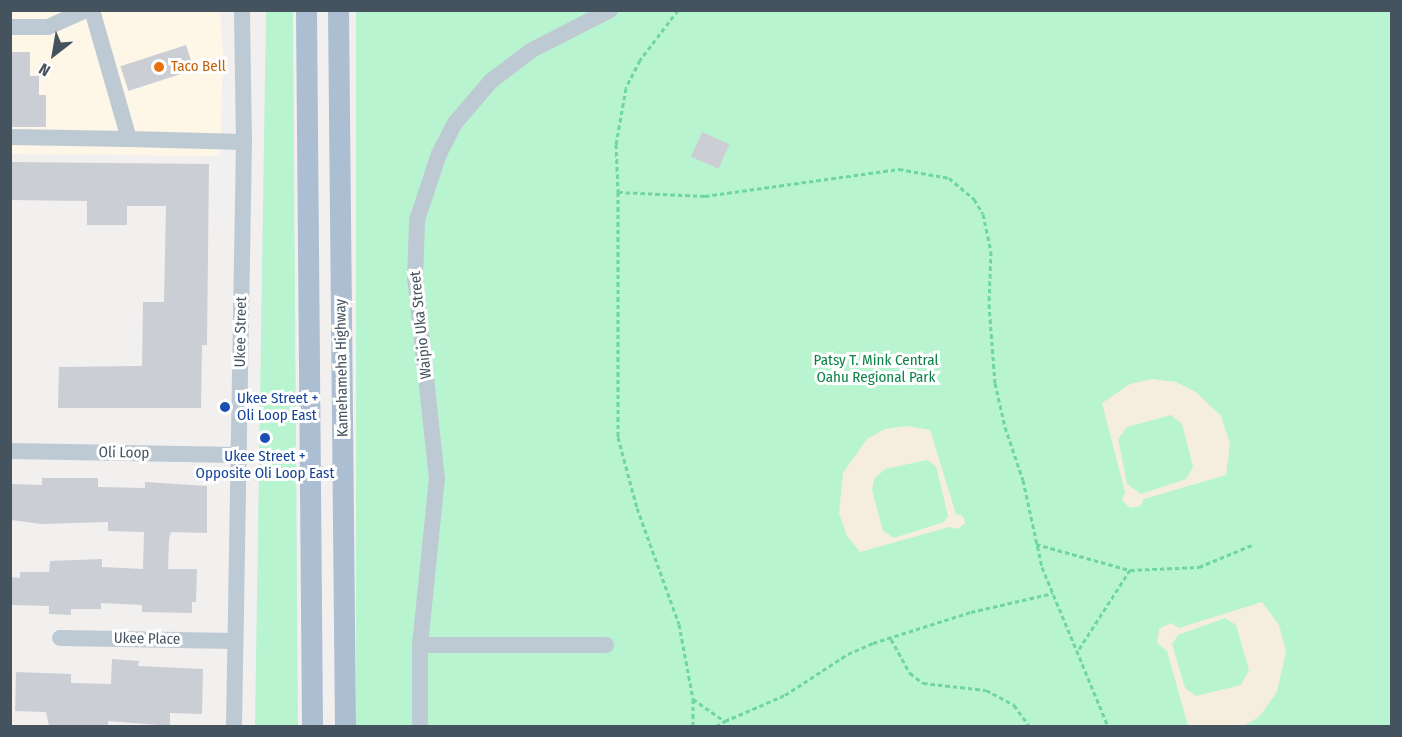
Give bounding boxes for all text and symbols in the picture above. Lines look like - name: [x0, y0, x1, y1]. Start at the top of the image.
- north arrow: [24, 24, 84, 84]
- place label: Taco Bell: [171, 58, 226, 76]
- text: N: [35, 59, 53, 80]
- marker: Taco Bell: [152, 60, 166, 74]
- street label: Waipio Uka Street: [406, 270, 436, 380]
- street label: Ukee Street: [231, 296, 251, 368]
- street label: Kamehameha Highway: [332, 299, 352, 437]
- park label: Patsy T. Mink Central Oahu Regional Park: [814, 351, 938, 386]
- place label: Ukee Street + Oli Loop East: [237, 389, 318, 424]
- marker: Ukee Street + Oli Loop East: [218, 400, 232, 414]
- marker: Ukee Street + Opposite Oli Loop East: [258, 431, 272, 445]
- street label: Oli Loop: [98, 444, 150, 462]
- place label: Ukee Street + Opposite Oli Loop East: [196, 447, 334, 482]
- street label: Ukee Place: [114, 629, 180, 649]

